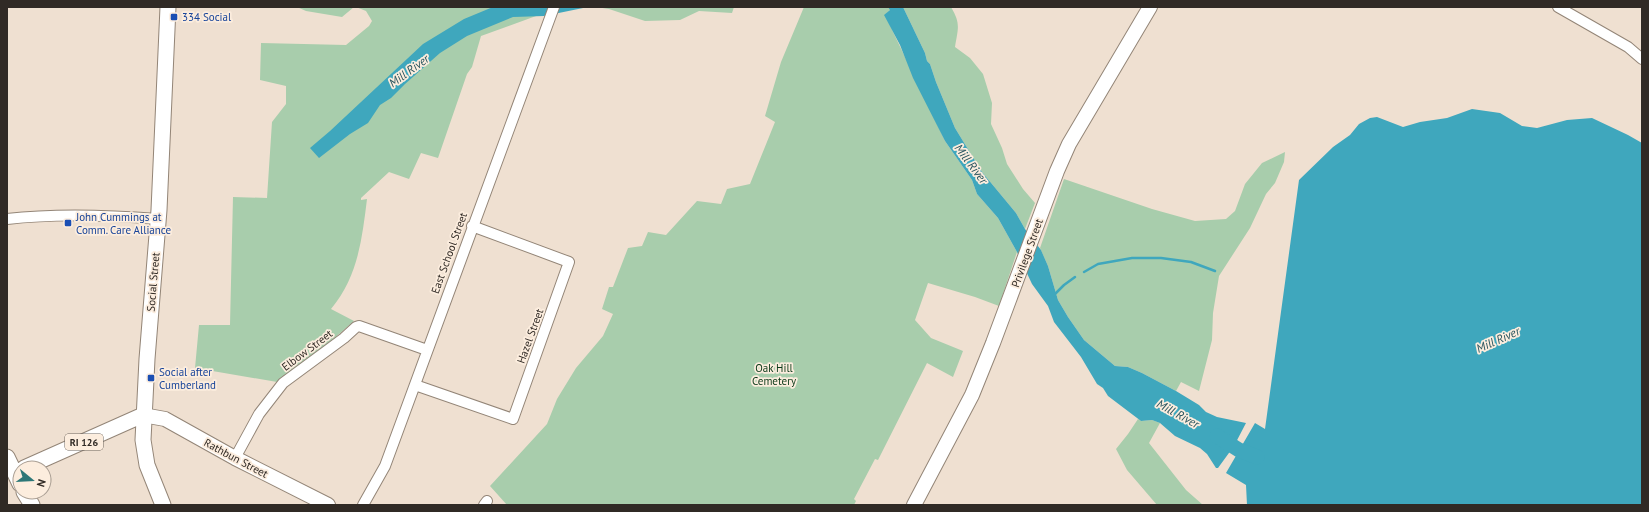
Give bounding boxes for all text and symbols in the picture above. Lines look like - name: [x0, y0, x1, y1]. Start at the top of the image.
- place label: 334 Social: [182, 10, 232, 24]
- marker: 334 Social: [169, 12, 179, 22]
- water label: Mill River: [386, 50, 433, 90]
- water label: Mill River: [952, 141, 992, 188]
- place label: John Cummings at Comm. Care Alliance: [75, 210, 172, 237]
- street label: East School Street: [428, 210, 470, 296]
- street label: Privilege Street: [1008, 217, 1046, 289]
- marker: John Cummings at Comm. Care Alliance: [63, 218, 73, 228]
- street label: Social Street: [143, 252, 163, 312]
- street label: Hazel Street: [514, 306, 546, 365]
- water label: Mill River: [1474, 323, 1523, 356]
- street label: Elbow Street: [279, 326, 335, 374]
- park label: Oak Hill Cemetery: [752, 361, 797, 388]
- place label: Social after Cumberland: [159, 365, 216, 392]
- marker: Social after Cumberland: [146, 373, 156, 383]
- water label: Mill River: [1154, 396, 1203, 432]
- road number: RI 126: [65, 434, 103, 450]
- street label: Rathbun Street: [202, 435, 271, 481]
- north arrow: [12, 460, 52, 500]
- text: N: [34, 477, 49, 489]

